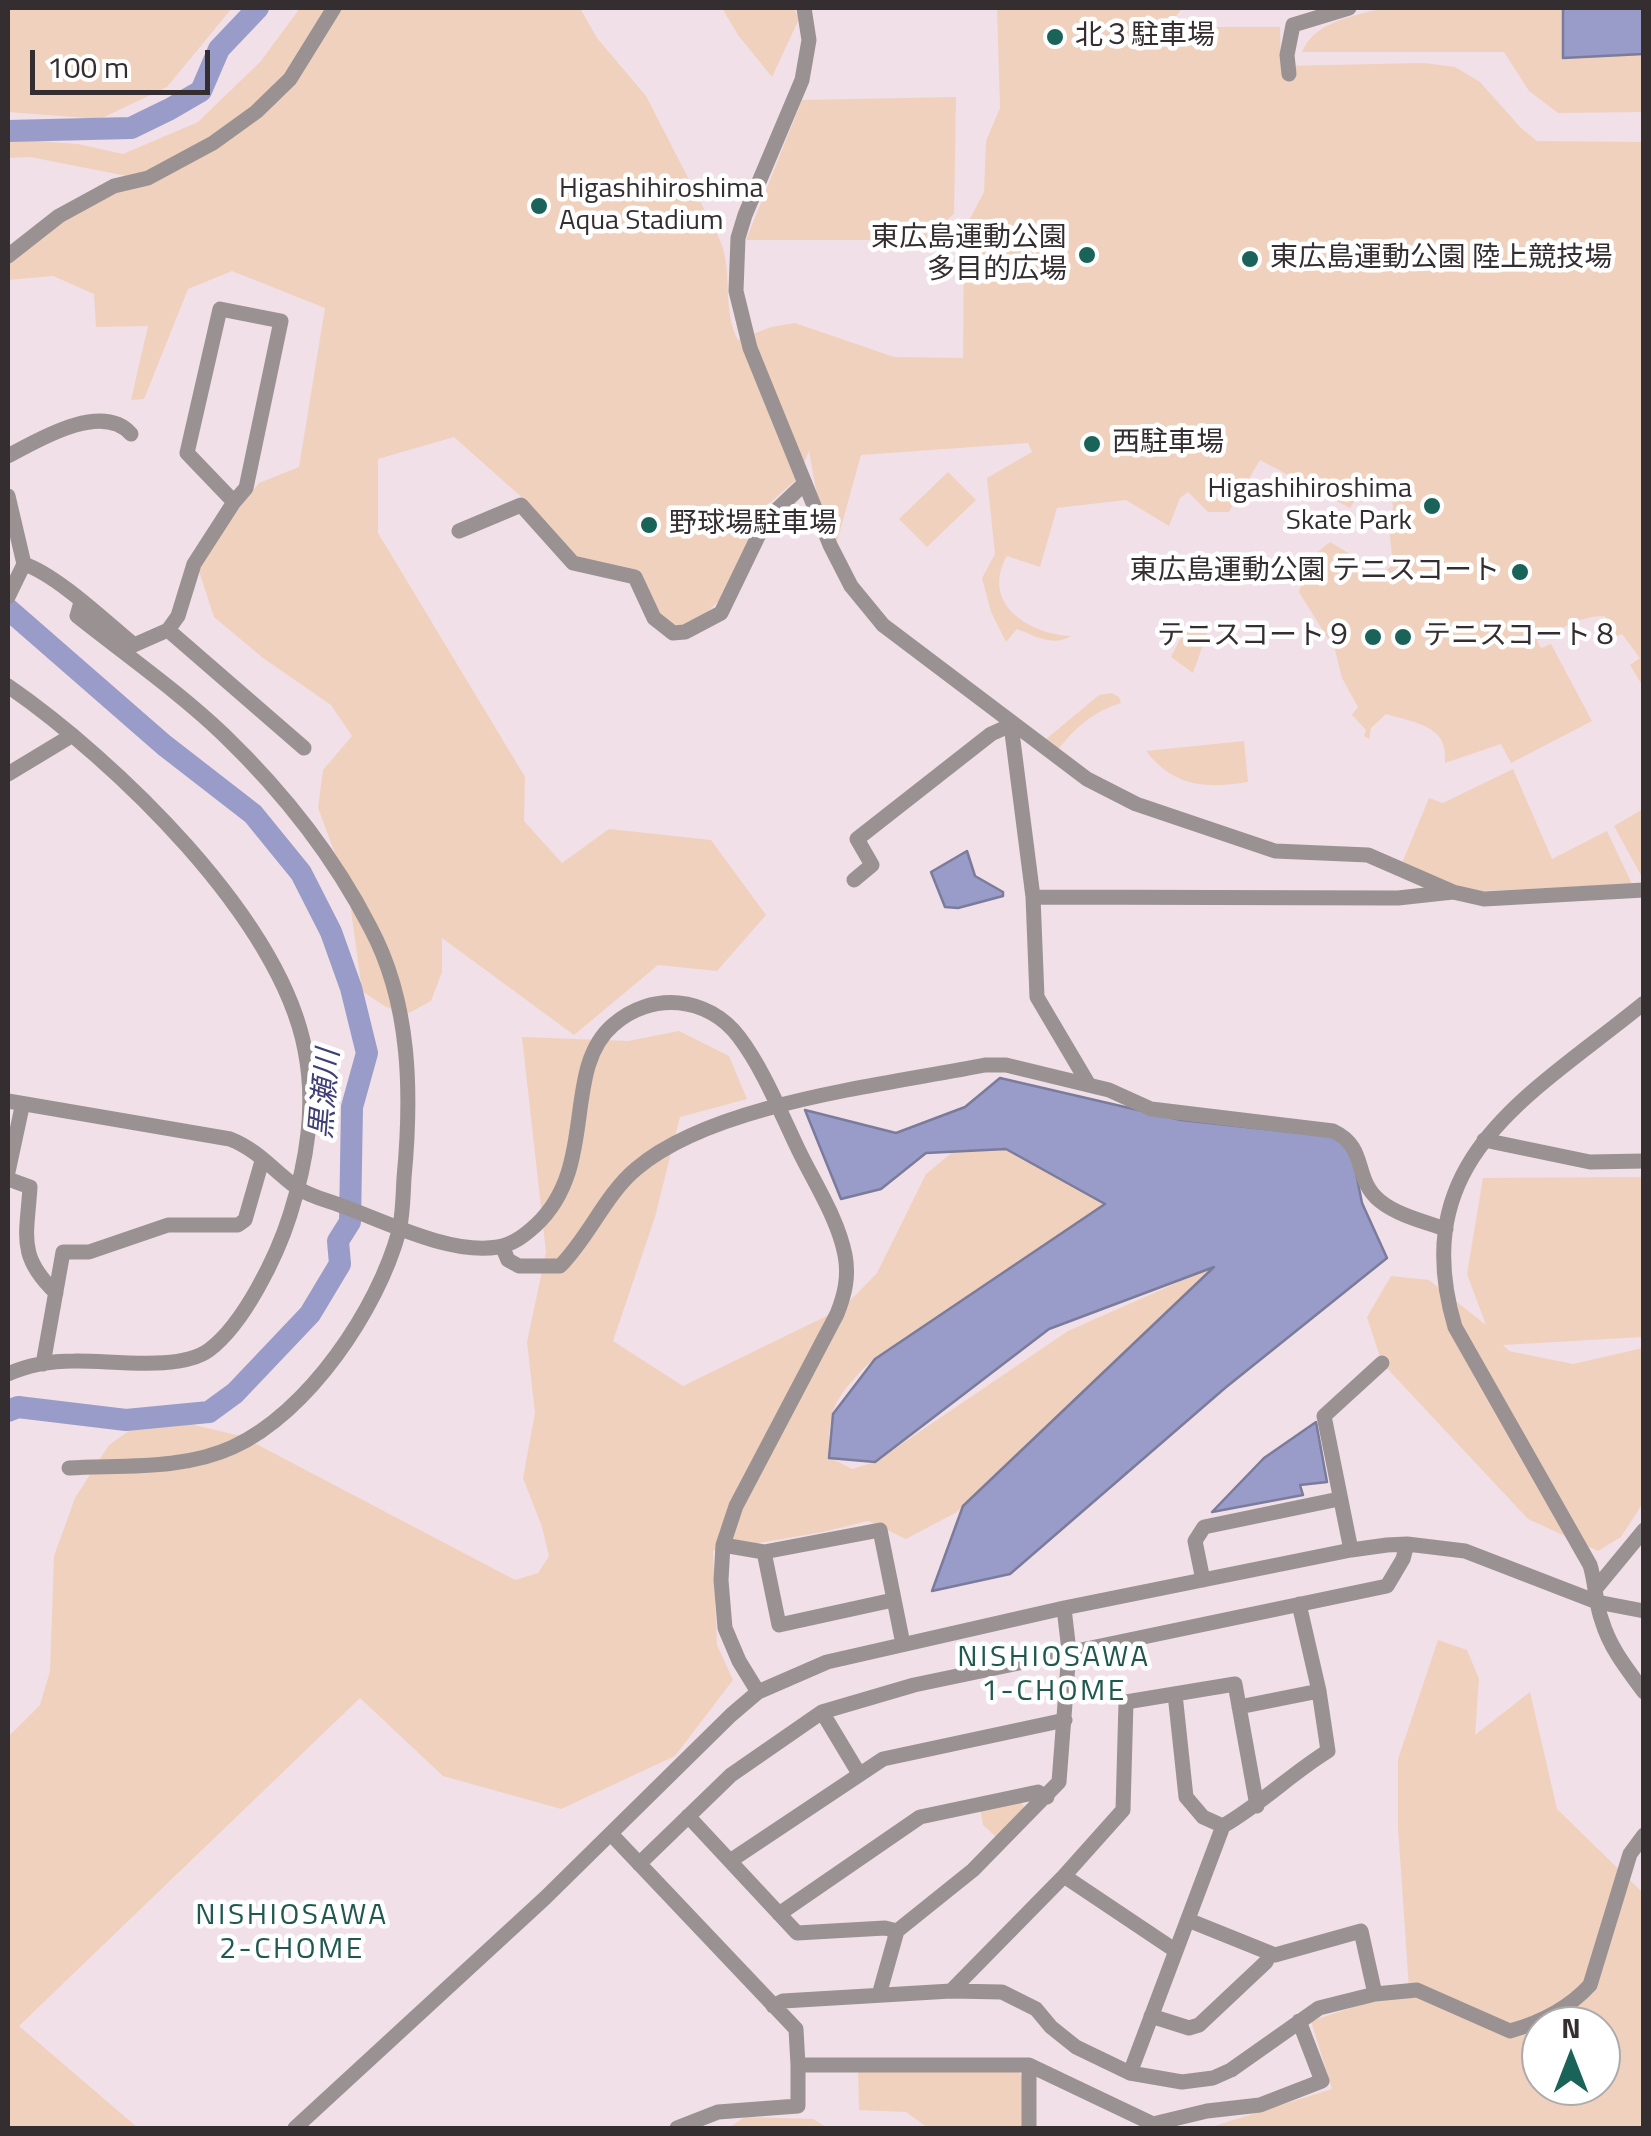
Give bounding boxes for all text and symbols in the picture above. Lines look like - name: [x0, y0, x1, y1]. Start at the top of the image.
- place label: 北３駐車場: [1075, 20, 1215, 54]
- marker: 北３駐車場: [1044, 26, 1066, 48]
- scale bar: [35, 30, 215, 92]
- text: 100 m: [47, 44, 129, 90]
- place label: Higashihiroshima Aqua Stadium: [559, 173, 764, 239]
- marker: Higashihiroshima Aqua Stadium: [528, 195, 550, 217]
- place label: 東広島運動公園 多目的広場: [871, 222, 1067, 288]
- place label: 東広島運動公園 陸上競技場: [1270, 242, 1612, 276]
- marker: 東広島運動公園 多目的広場: [1076, 244, 1098, 266]
- marker: 東広島運動公園 陸上競技場: [1239, 248, 1261, 270]
- place label: 西駐車場: [1112, 427, 1224, 461]
- marker: 西駐車場: [1081, 433, 1103, 455]
- place label: Higashihiroshima Skate Park: [1207, 473, 1412, 539]
- marker: Higashihiroshima Skate Park: [1421, 495, 1443, 517]
- place label: 野球場駐車場: [669, 508, 837, 542]
- marker: 野球場駐車場: [638, 514, 660, 536]
- place label: 東広島運動公園 テニスコート: [1130, 555, 1500, 589]
- marker: 東広島運動公園 テニスコート: [1509, 561, 1531, 583]
- place label: テニスコート９: [1157, 620, 1353, 654]
- place label: テニスコート８: [1423, 620, 1619, 654]
- marker: テニスコート９: [1362, 626, 1384, 648]
- marker: テニスコート８: [1392, 626, 1414, 648]
- water label: 黒瀬川: [305, 1048, 349, 1140]
- district label: NISHIOSAWA 1-CHOME: [957, 1641, 1151, 1712]
- district label: NISHIOSAWA 2-CHOME: [195, 1899, 389, 1970]
- north arrow: [1521, 2006, 1621, 2106]
- text: N: [1561, 2006, 1581, 2049]

